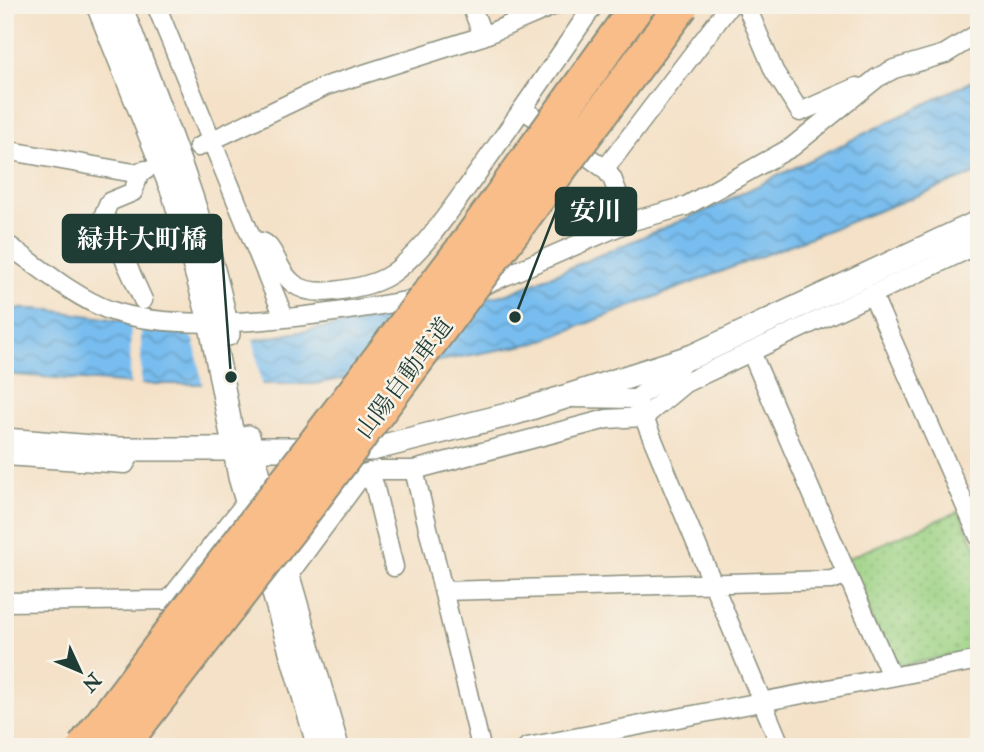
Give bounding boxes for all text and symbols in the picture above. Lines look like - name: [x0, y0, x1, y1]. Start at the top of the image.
- callout: 安川: [556, 188, 636, 235]
- text: 安川: [570, 196, 622, 228]
- callout: 緑井大町橋: [63, 215, 221, 262]
- text: 緑井大町橋: [77, 224, 207, 256]
- street label: 山陽自動車道: [349, 311, 460, 445]
- north arrow: [46, 636, 116, 706]
- text: N: [76, 667, 107, 697]

